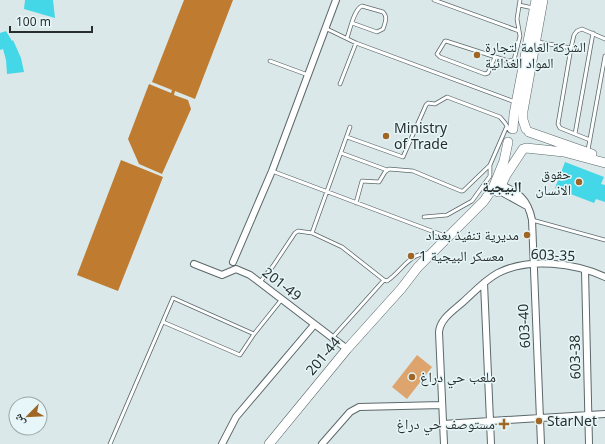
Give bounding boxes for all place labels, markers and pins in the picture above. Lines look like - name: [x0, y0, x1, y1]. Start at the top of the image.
- place label: الشركة العامة لتجارة المواد الغذائية: [485, 37, 586, 72]
- marker: الشركة العامة لتجارة المواد الغذائية: [472, 50, 482, 60]
- place label: Ministry of Trade: [394, 118, 448, 153]
- marker: Ministry of Trade: [381, 131, 391, 141]
- place label: حقوق الانسان: [536, 164, 571, 199]
- marker: حقوق الانسان: [574, 177, 584, 187]
- place label: مديرية تنفيذ بغداد: [426, 225, 519, 244]
- marker: مديرية تنفيذ بغداد: [522, 230, 532, 240]
- place label: معسكر البيجية 1: [419, 246, 504, 265]
- marker: معسكر البيجية 1: [406, 251, 416, 261]
- place label: ملعب حي دراغ: [420, 367, 496, 389]
- marker: ملعب حي دراغ: [407, 372, 417, 382]
- place label: StarNet: [547, 411, 597, 430]
- place label: مستوصف حي دراغ: [397, 414, 495, 436]
- marker: StarNet: [534, 416, 544, 426]
- marker: مستوصف حي دراغ: [498, 418, 510, 430]

